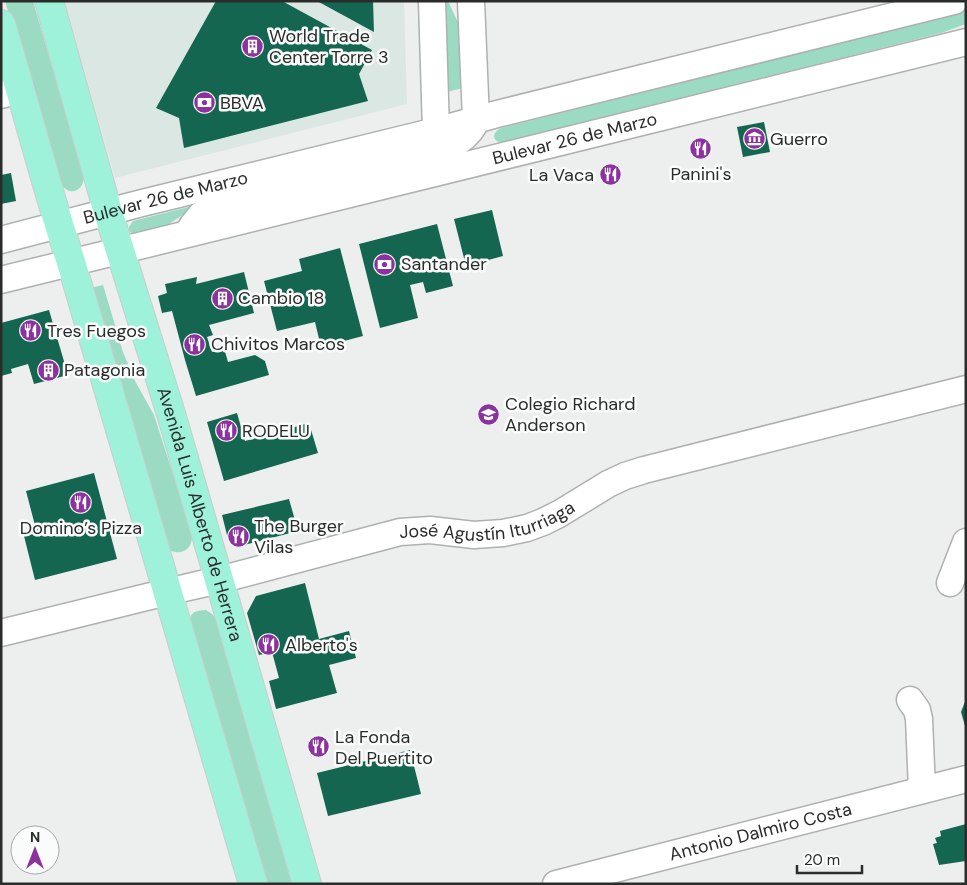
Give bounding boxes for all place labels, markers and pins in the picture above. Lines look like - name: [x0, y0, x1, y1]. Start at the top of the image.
- place label: World Trade Center Torre 3: [269, 24, 389, 69]
- building icon: World Trade Center Torre 3: [241, 34, 265, 58]
- bank icon: BBVA: [192, 91, 216, 115]
- place label: BBVA: [220, 91, 264, 115]
- museum icon: Guerro: [742, 127, 766, 151]
- place label: Guerro: [770, 127, 828, 151]
- restaurant icon: Panini's: [689, 137, 713, 161]
- place label: Panini's: [670, 162, 732, 186]
- place label: La Vaca: [529, 163, 594, 187]
- restaurant icon: La Vaca: [598, 163, 622, 187]
- bank icon: Santander: [373, 252, 397, 276]
- place label: Santander: [401, 252, 487, 276]
- building icon: Cambio 18: [210, 286, 234, 310]
- place label: Cambio 18: [238, 286, 324, 310]
- restaurant icon: Tres Fuegos: [19, 319, 43, 343]
- place label: Tres Fuegos: [47, 319, 146, 343]
- restaurant icon: Chivitos Marcos: [183, 332, 207, 356]
- place label: Chivitos Marcos: [211, 332, 345, 356]
- building icon: Patagonia: [36, 358, 60, 382]
- place label: Patagonia: [64, 358, 145, 382]
- place label: Colegio Richard Anderson: [505, 392, 636, 437]
- school or university icon: Colegio Richard Anderson: [477, 402, 501, 426]
- restaurant icon: RODELU: [214, 419, 238, 443]
- place label: RODELU: [242, 419, 310, 443]
- restaurant icon: Domino’s Pizza: [69, 491, 93, 515]
- place label: The Burger Vilas: [254, 514, 344, 559]
- place label: Domino’s Pizza: [20, 516, 142, 540]
- restaurant icon: The Burger Vilas: [226, 524, 250, 548]
- restaurant icon: Alberto's: [257, 633, 281, 657]
- place label: Alberto's: [285, 633, 358, 657]
- place label: La Fonda Del Puertito: [335, 725, 433, 770]
- restaurant icon: La Fonda Del Puertito: [307, 735, 331, 759]

